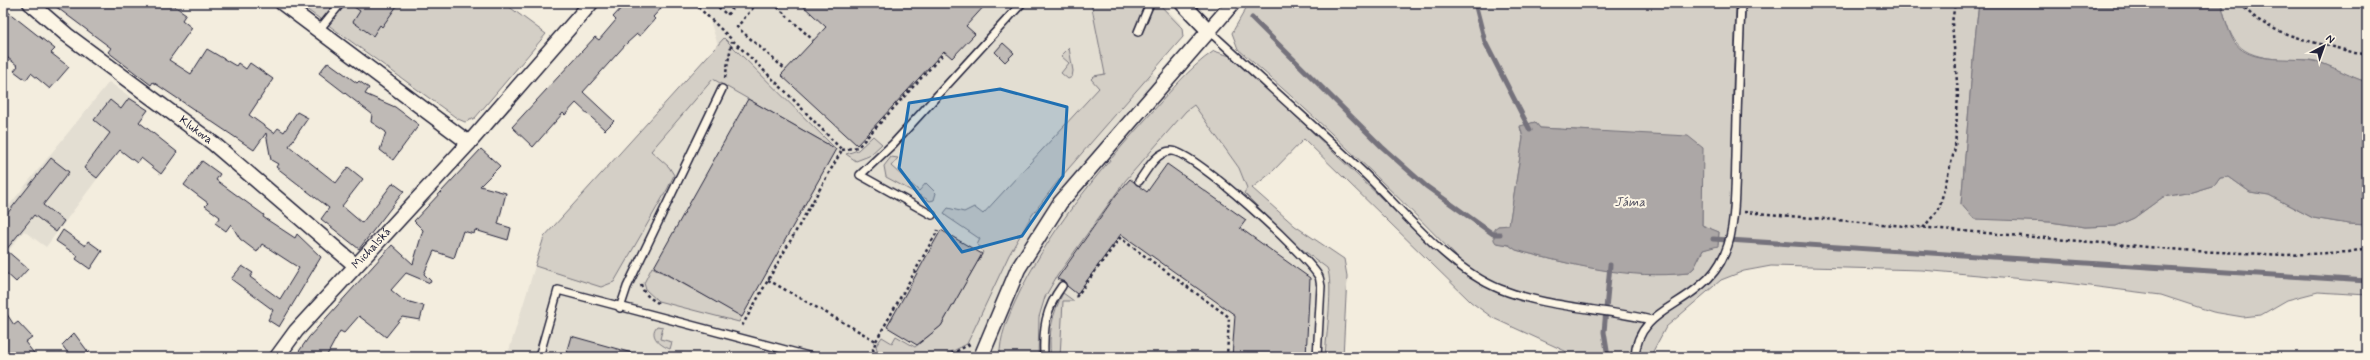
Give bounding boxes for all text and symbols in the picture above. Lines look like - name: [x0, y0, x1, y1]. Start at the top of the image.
- north arrow: [2304, 26, 2344, 66]
- text: N: [2323, 32, 2337, 47]
- street label: Klukova: [175, 113, 216, 148]
- water label: Jáma: [1615, 194, 1646, 211]
- street label: Michalská: [348, 224, 395, 273]

